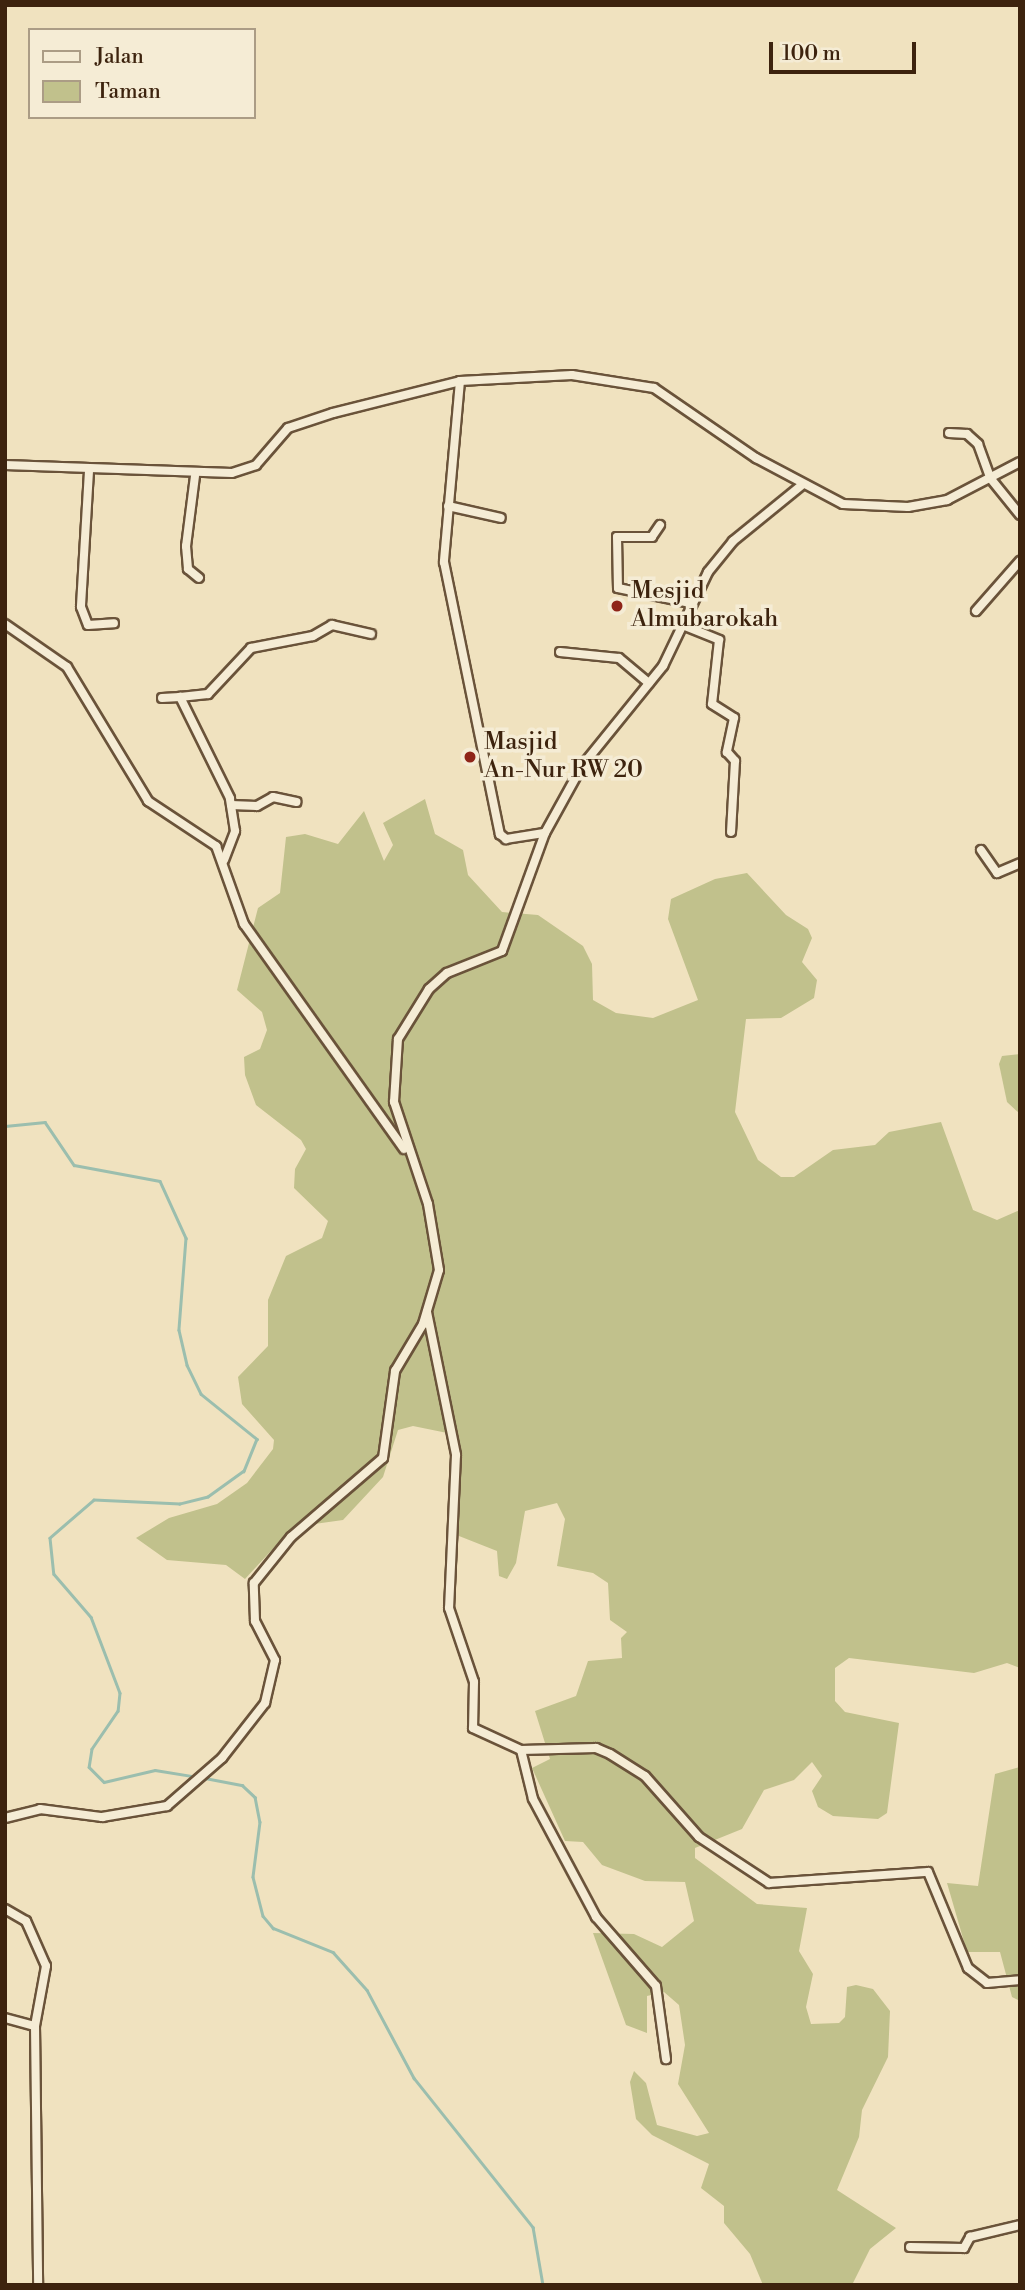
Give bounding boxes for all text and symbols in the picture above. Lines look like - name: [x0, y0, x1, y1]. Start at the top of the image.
- legend: [28, 28, 256, 119]
- scale bar: [773, 28, 920, 72]
- text: 100 m: [782, 41, 841, 67]
- text: Jalan: [95, 44, 144, 70]
- text: Taman: [95, 79, 161, 105]
- place label: Mesjid Almubarokah: [631, 578, 778, 634]
- marker: Mesjid Almubarokah: [609, 598, 625, 614]
- place label: Masjid An-Nur RW 20: [484, 729, 643, 785]
- marker: Masjid An-Nur RW 20: [462, 749, 478, 765]

